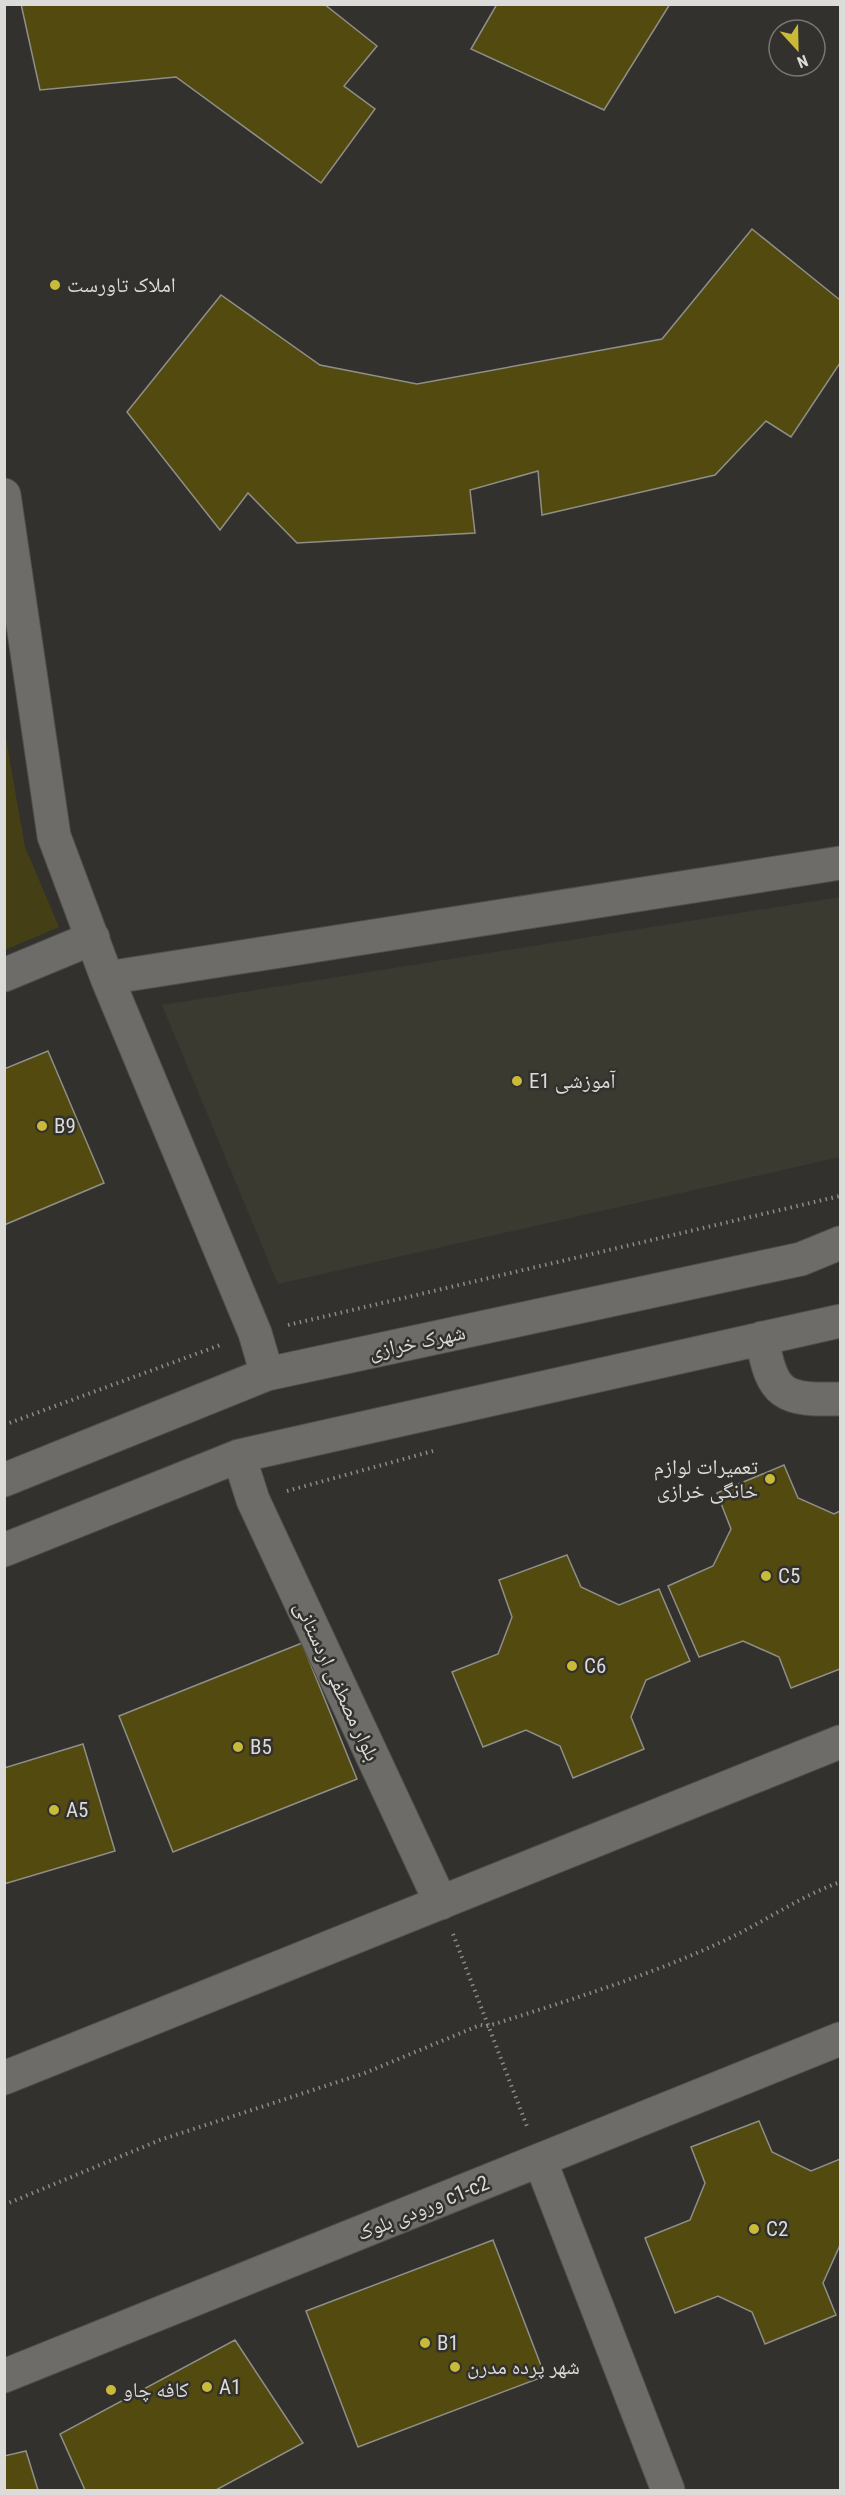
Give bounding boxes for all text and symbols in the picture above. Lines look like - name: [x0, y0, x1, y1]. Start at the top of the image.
- north arrow: [767, 18, 827, 78]
- text: N: [794, 51, 811, 72]
- place label: املاک تاورست: [67, 273, 176, 297]
- marker: املاک تاورست: [48, 278, 62, 292]
- place label: E1 آموزشی: [529, 1069, 616, 1094]
- marker: E1 آموزشی: [510, 1074, 524, 1088]
- place label: B9: [54, 1114, 76, 1138]
- marker: B9: [35, 1119, 49, 1133]
- street label: شهرک خرازی: [366, 1320, 468, 1364]
- place label: تعمیرات لوازم خانگی خرازی: [654, 1455, 758, 1504]
- marker: تعمیرات لوازم خانگی خرازی: [763, 1472, 777, 1486]
- place label: C5: [778, 1564, 800, 1588]
- marker: C5: [759, 1569, 773, 1583]
- street label: بلوار مصطفی اردستانی: [288, 1597, 385, 1765]
- place label: C6: [584, 1654, 606, 1678]
- marker: C6: [565, 1659, 579, 1673]
- place label: B5: [250, 1735, 272, 1759]
- marker: B5: [231, 1740, 245, 1754]
- place label: A5: [66, 1798, 88, 1822]
- marker: A5: [47, 1803, 61, 1817]
- street label: ورودی بلوک c1-c2: [353, 2171, 493, 2245]
- place label: C2: [766, 2217, 788, 2241]
- marker: C2: [747, 2222, 761, 2236]
- place label: B1: [437, 2331, 459, 2355]
- marker: B1: [418, 2336, 432, 2350]
- place label: شهر پرده مدرن: [467, 2355, 580, 2379]
- marker: شهر پرده مدرن: [448, 2360, 462, 2374]
- place label: A1: [219, 2375, 241, 2399]
- place label: کافه چاو: [123, 2378, 189, 2402]
- marker: A1: [200, 2380, 214, 2394]
- marker: کافه چاو: [104, 2383, 118, 2397]

